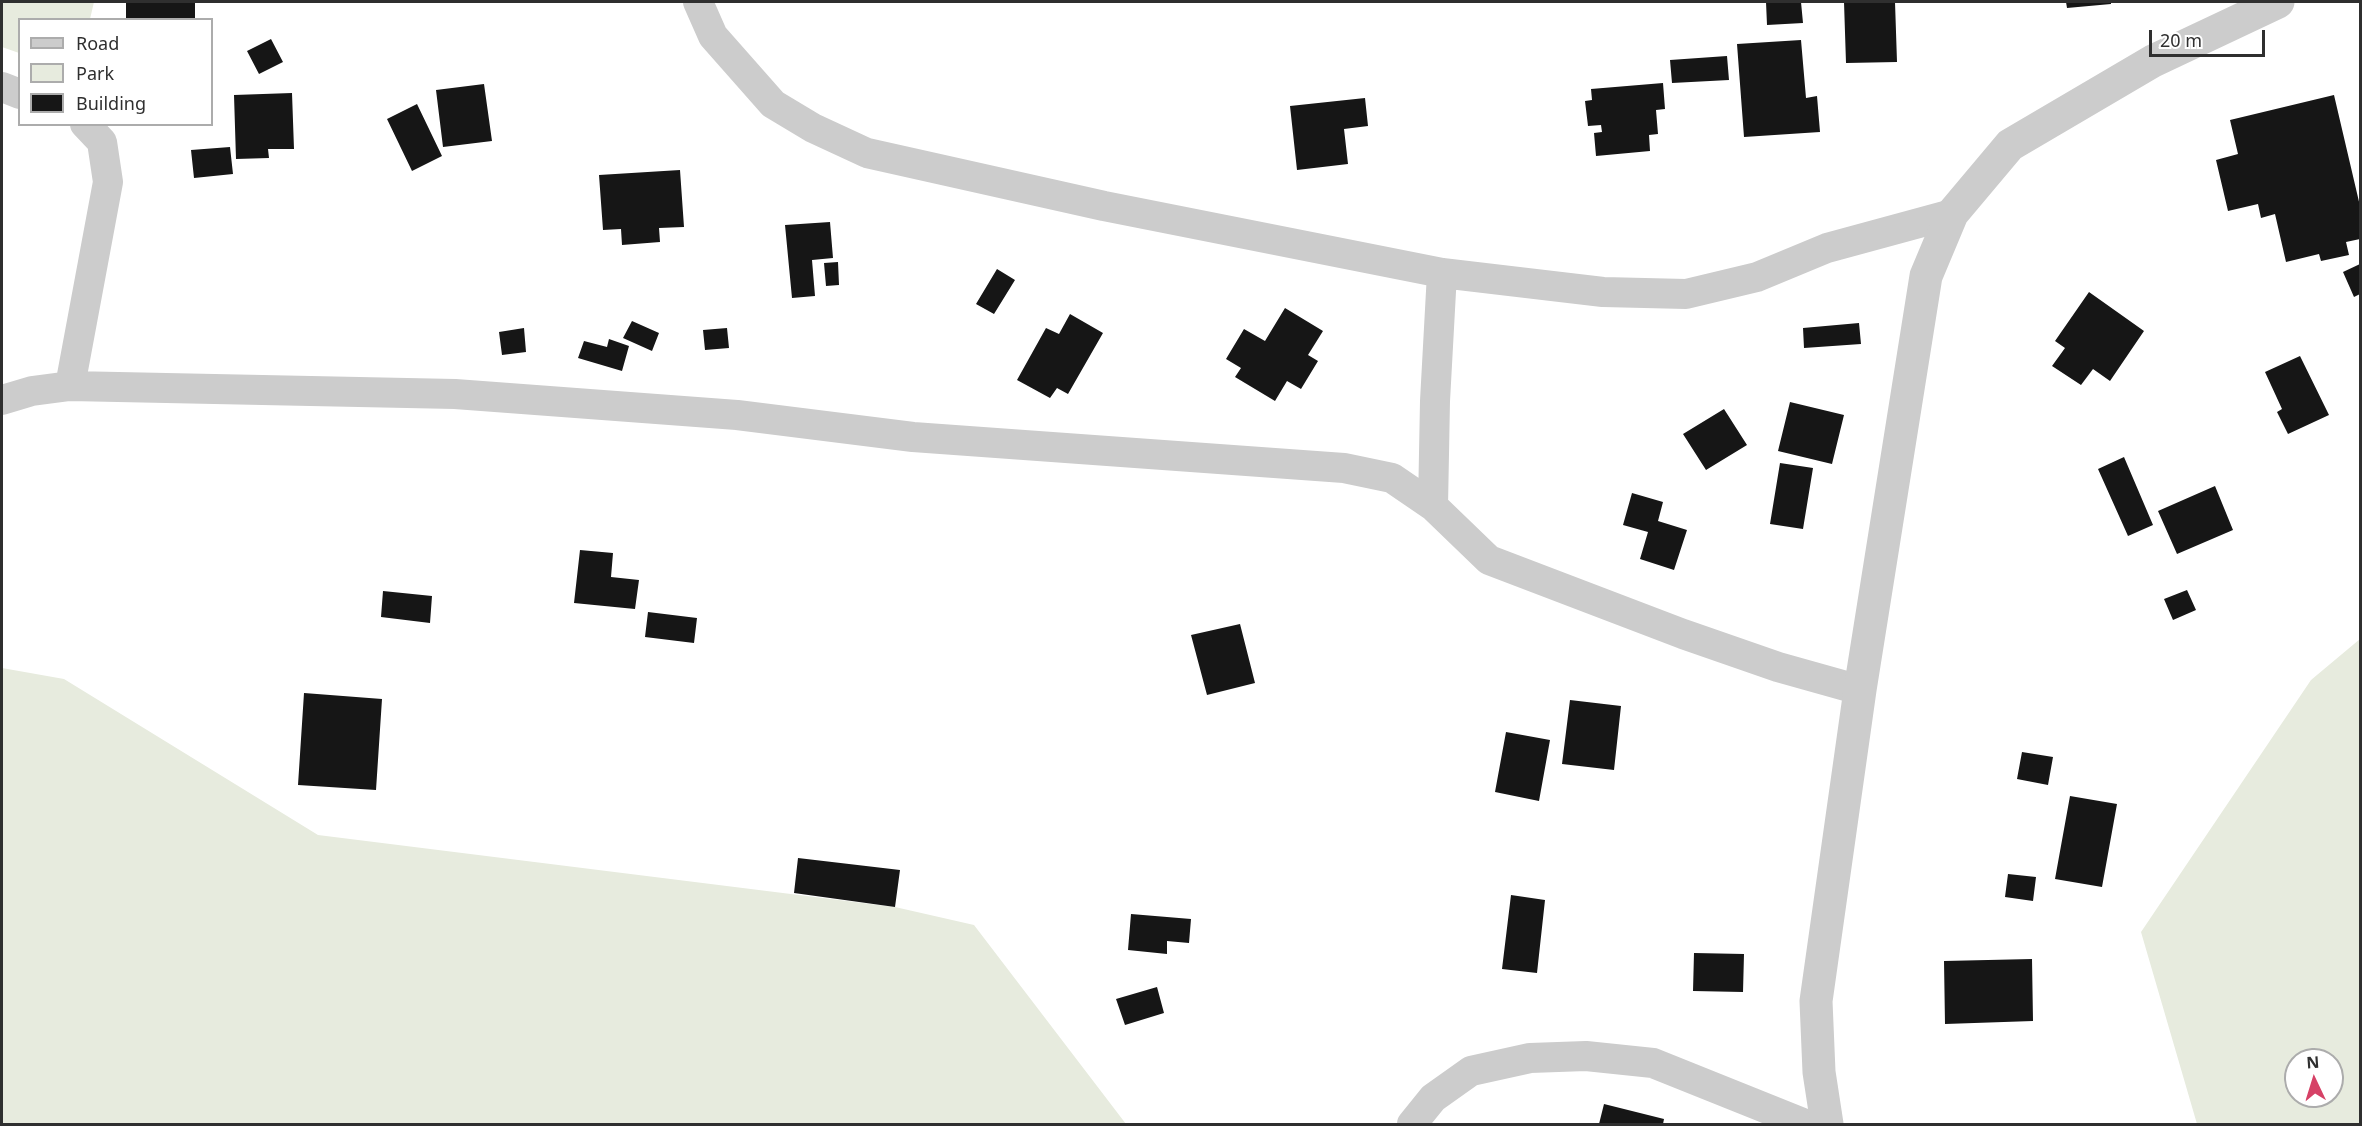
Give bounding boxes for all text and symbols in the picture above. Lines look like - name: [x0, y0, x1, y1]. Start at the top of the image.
- legend: [18, 18, 213, 126]
- scale bar: [2152, 18, 2268, 56]
- text: 20 m: [2160, 28, 2202, 52]
- text: Road: [76, 31, 119, 55]
- text: Park: [76, 61, 114, 85]
- text: Building: [76, 91, 146, 115]
- north arrow: [2284, 1048, 2344, 1108]
- text: N: [2306, 1051, 2320, 1073]

